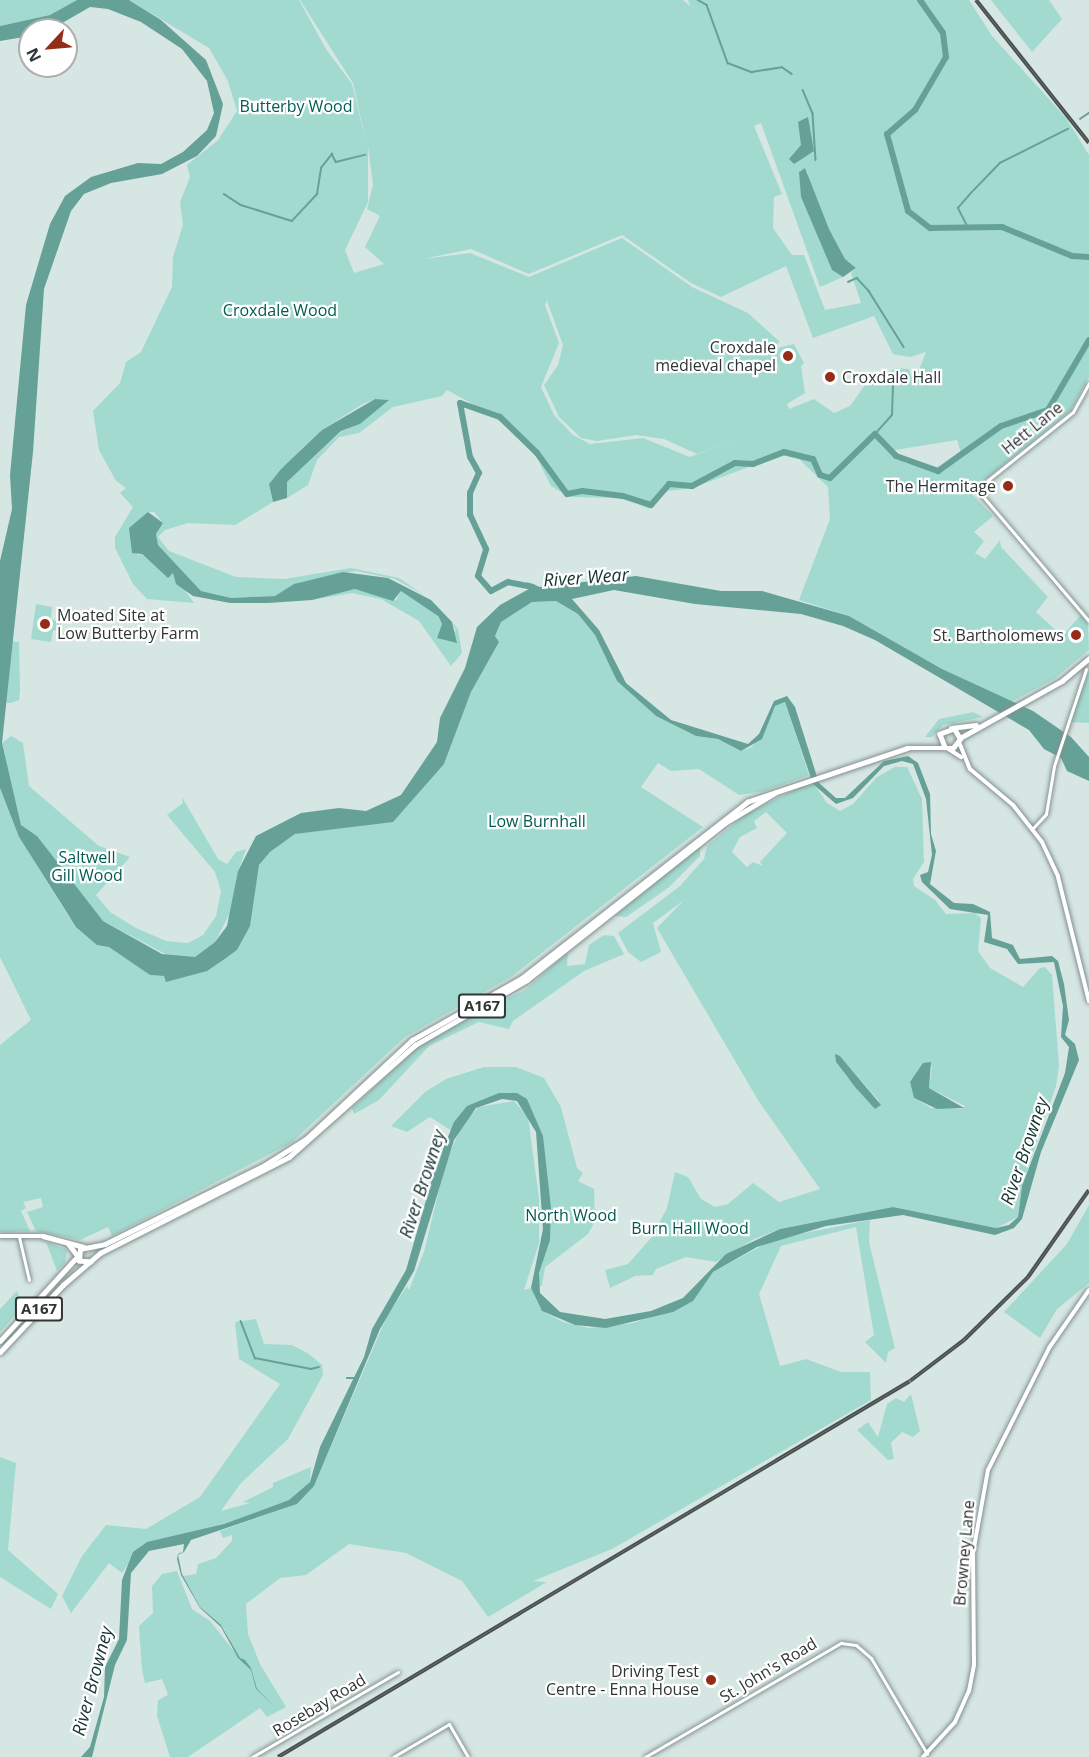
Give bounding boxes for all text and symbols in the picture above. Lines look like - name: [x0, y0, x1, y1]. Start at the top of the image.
- north arrow: [18, 18, 78, 78]
- text: N: [21, 44, 46, 66]
- park label: Butterby Wood: [240, 96, 352, 116]
- park label: Croxdale Wood: [223, 300, 337, 320]
- place label: Croxdale medieval chapel: [655, 337, 776, 375]
- marker: Croxdale medieval chapel: [781, 349, 795, 363]
- place label: Croxdale Hall: [842, 367, 941, 387]
- marker: Croxdale Hall: [823, 370, 837, 384]
- street label: Hett Lane: [998, 398, 1066, 458]
- place label: The Hermitage: [886, 476, 996, 496]
- marker: The Hermitage: [1001, 479, 1015, 493]
- water label: River Wear: [543, 563, 629, 591]
- place label: Moated Site at Low Butterby Farm: [57, 605, 199, 643]
- marker: Moated Site at Low Butterby Farm: [38, 617, 52, 631]
- place label: St. Bartholomews: [933, 625, 1064, 645]
- marker: St. Bartholomews: [1069, 628, 1083, 642]
- park label: Low Burnhall: [488, 811, 586, 831]
- park label: Saltwell Gill Wood: [51, 847, 123, 885]
- road number: A167: [456, 994, 508, 1018]
- water label: River Browney: [995, 1094, 1053, 1208]
- water label: River Browney: [394, 1127, 450, 1241]
- park label: North Wood: [525, 1205, 617, 1225]
- park label: Burn Hall Wood: [631, 1218, 749, 1238]
- road number: A167: [14, 1297, 64, 1321]
- street label: Browney Lane: [950, 1499, 978, 1607]
- water label: River Browney: [67, 1624, 117, 1738]
- street label: St. John's Road: [716, 1633, 820, 1707]
- place label: Driving Test Centre - Enna House: [546, 1661, 699, 1699]
- street label: Rosebay Road: [269, 1670, 369, 1740]
- marker: Driving Test Centre - Enna House: [704, 1673, 718, 1687]

